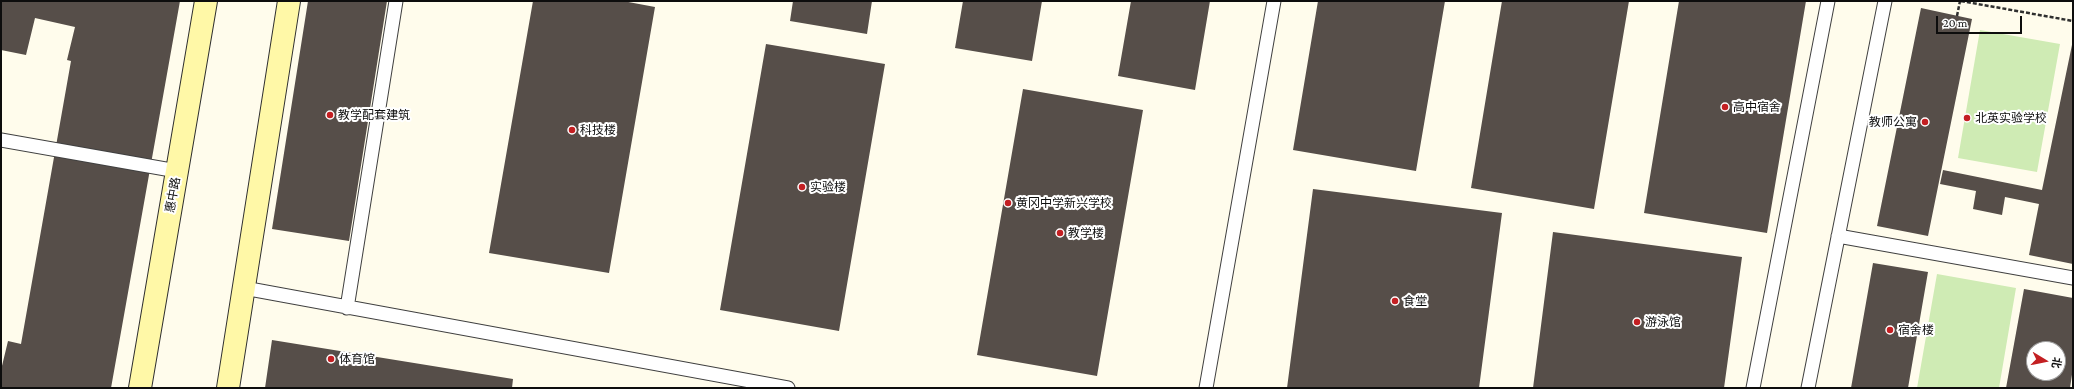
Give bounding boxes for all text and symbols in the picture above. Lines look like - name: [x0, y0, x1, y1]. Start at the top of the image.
- scale bar: [1938, 8, 2024, 34]
- text: 20 m: [1943, 16, 1967, 30]
- place label: 高中宿舍: [1733, 100, 1781, 114]
- marker: 高中宿舍: [1720, 102, 1730, 112]
- place label: 教学配套建筑: [338, 108, 410, 122]
- marker: 教学配套建筑: [325, 110, 335, 120]
- place label: 北英实验学校: [1975, 111, 2047, 125]
- marker: 北英实验学校: [1962, 113, 1972, 123]
- place label: 教师公寓: [1869, 115, 1917, 129]
- marker: 教师公寓: [1920, 117, 1930, 127]
- place label: 科技楼: [580, 123, 616, 137]
- marker: 科技楼: [567, 125, 577, 135]
- street label: 惠中路: [163, 176, 183, 214]
- place label: 实验楼: [810, 180, 846, 194]
- marker: 实验楼: [797, 182, 807, 192]
- place label: 黄冈中学新兴学校: [1016, 196, 1112, 210]
- marker: 黄冈中学新兴学校: [1003, 198, 1013, 208]
- place label: 教学楼: [1068, 226, 1104, 240]
- marker: 教学楼: [1055, 228, 1065, 238]
- place label: 食堂: [1403, 294, 1427, 308]
- marker: 食堂: [1390, 296, 1400, 306]
- place label: 游泳馆: [1645, 315, 1681, 329]
- marker: 游泳馆: [1632, 317, 1642, 327]
- place label: 宿舍楼: [1898, 323, 1934, 337]
- marker: 宿舍楼: [1885, 325, 1895, 335]
- north arrow: [2026, 341, 2066, 381]
- place label: 体育馆: [339, 352, 375, 366]
- marker: 体育馆: [326, 354, 336, 364]
- text: 北: [2050, 356, 2064, 369]

